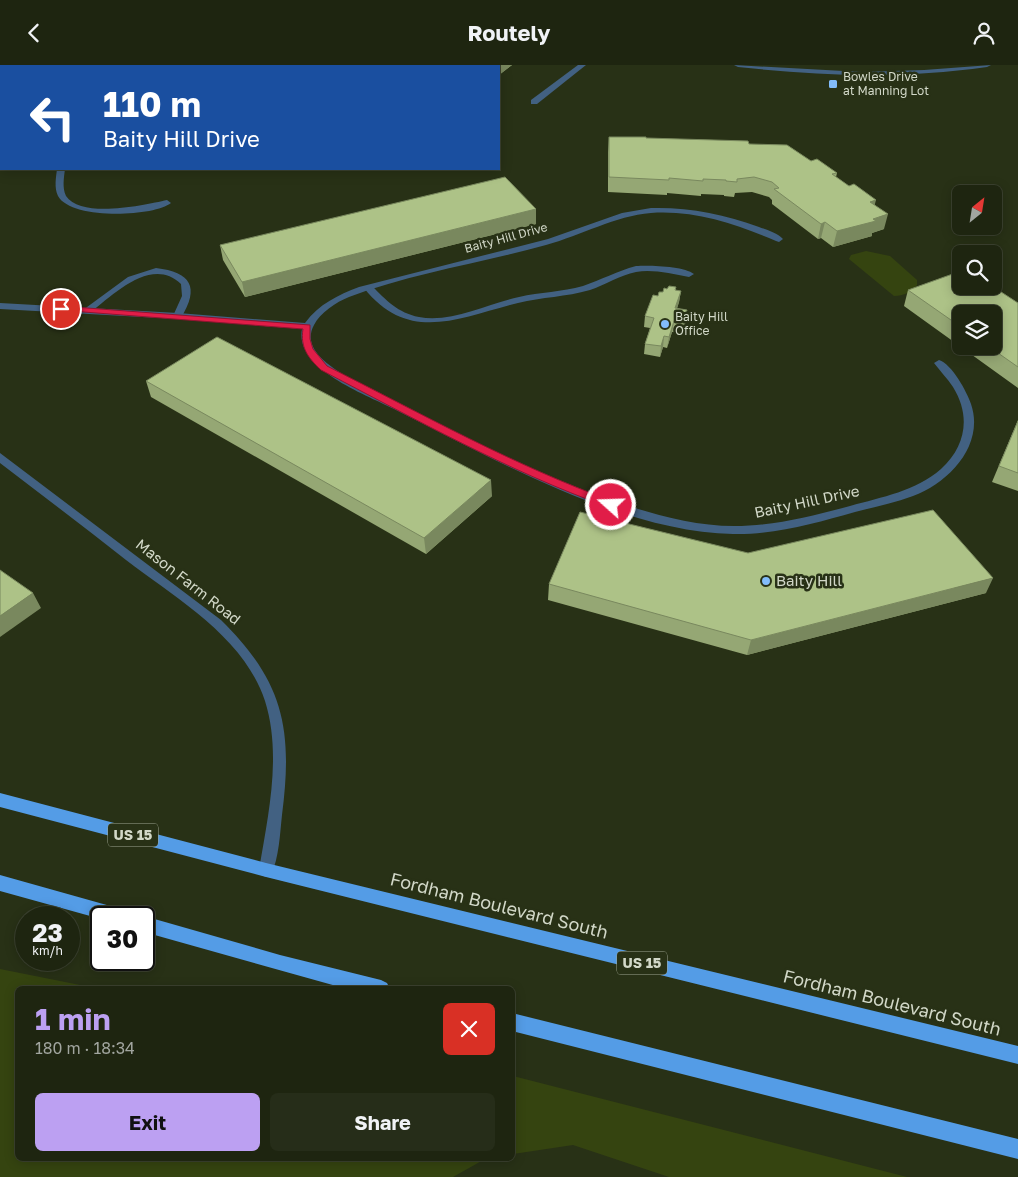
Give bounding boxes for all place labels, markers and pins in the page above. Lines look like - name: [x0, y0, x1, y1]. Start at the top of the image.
- place label: Bowles Drive at Manning Lot: [843, 69, 929, 98]
- marker: Bowles Drive at Manning Lot: [827, 78, 839, 90]
- pin: [40, 288, 82, 330]
- place label: Baity Hill Office: [675, 309, 728, 338]
- marker: Baity Hill Office: [659, 318, 671, 330]
- place label: Baity Hill: [776, 571, 842, 589]
- marker: Baity Hill: [760, 575, 772, 587]

